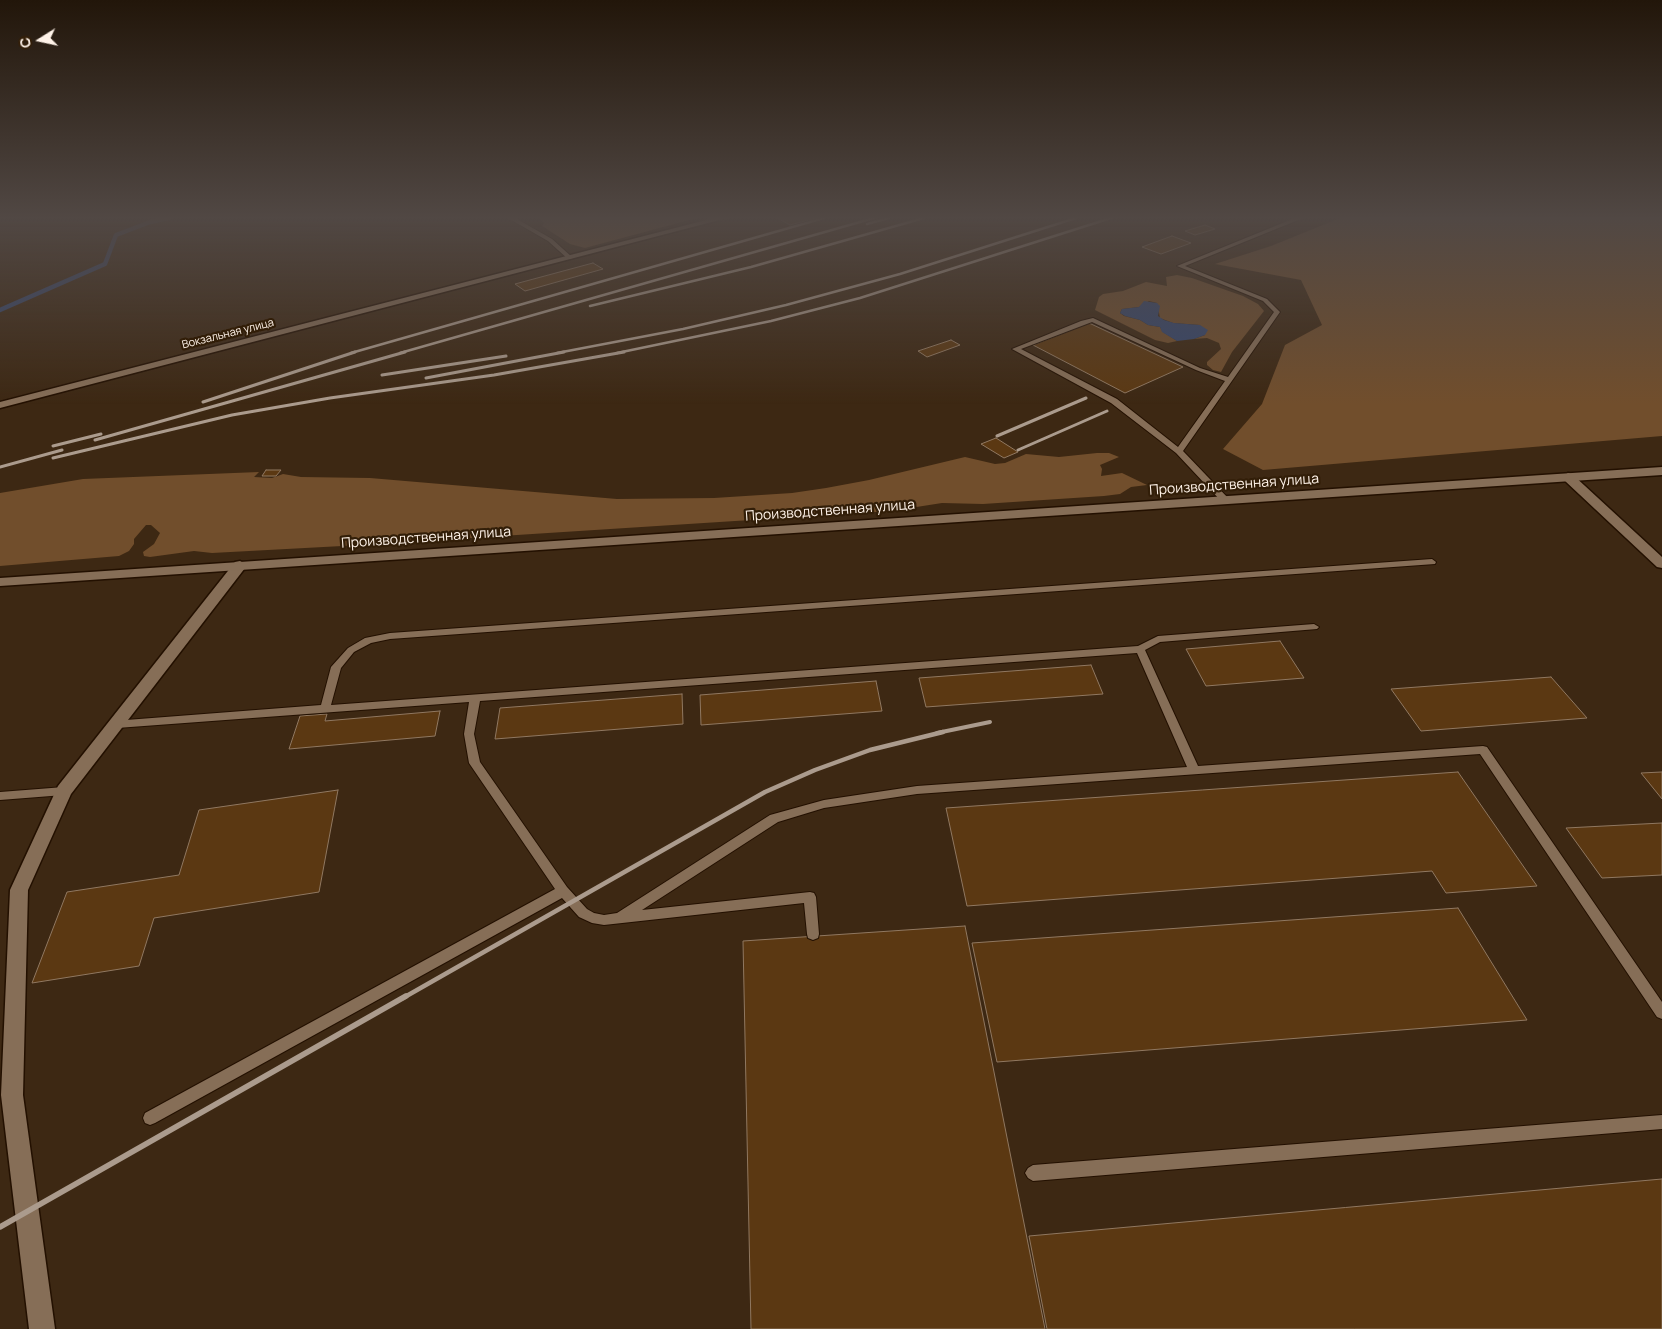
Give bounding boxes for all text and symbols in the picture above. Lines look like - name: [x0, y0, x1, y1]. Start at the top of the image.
- north arrow: [15, 15, 65, 65]
- text: С: [14, 36, 35, 49]
- street label: Вокзальная улица: [181, 316, 275, 352]
- street label: Производственная улица: [1149, 471, 1319, 499]
- street label: Производственная улица: [745, 497, 915, 525]
- street label: Производственная улица: [341, 524, 511, 552]

